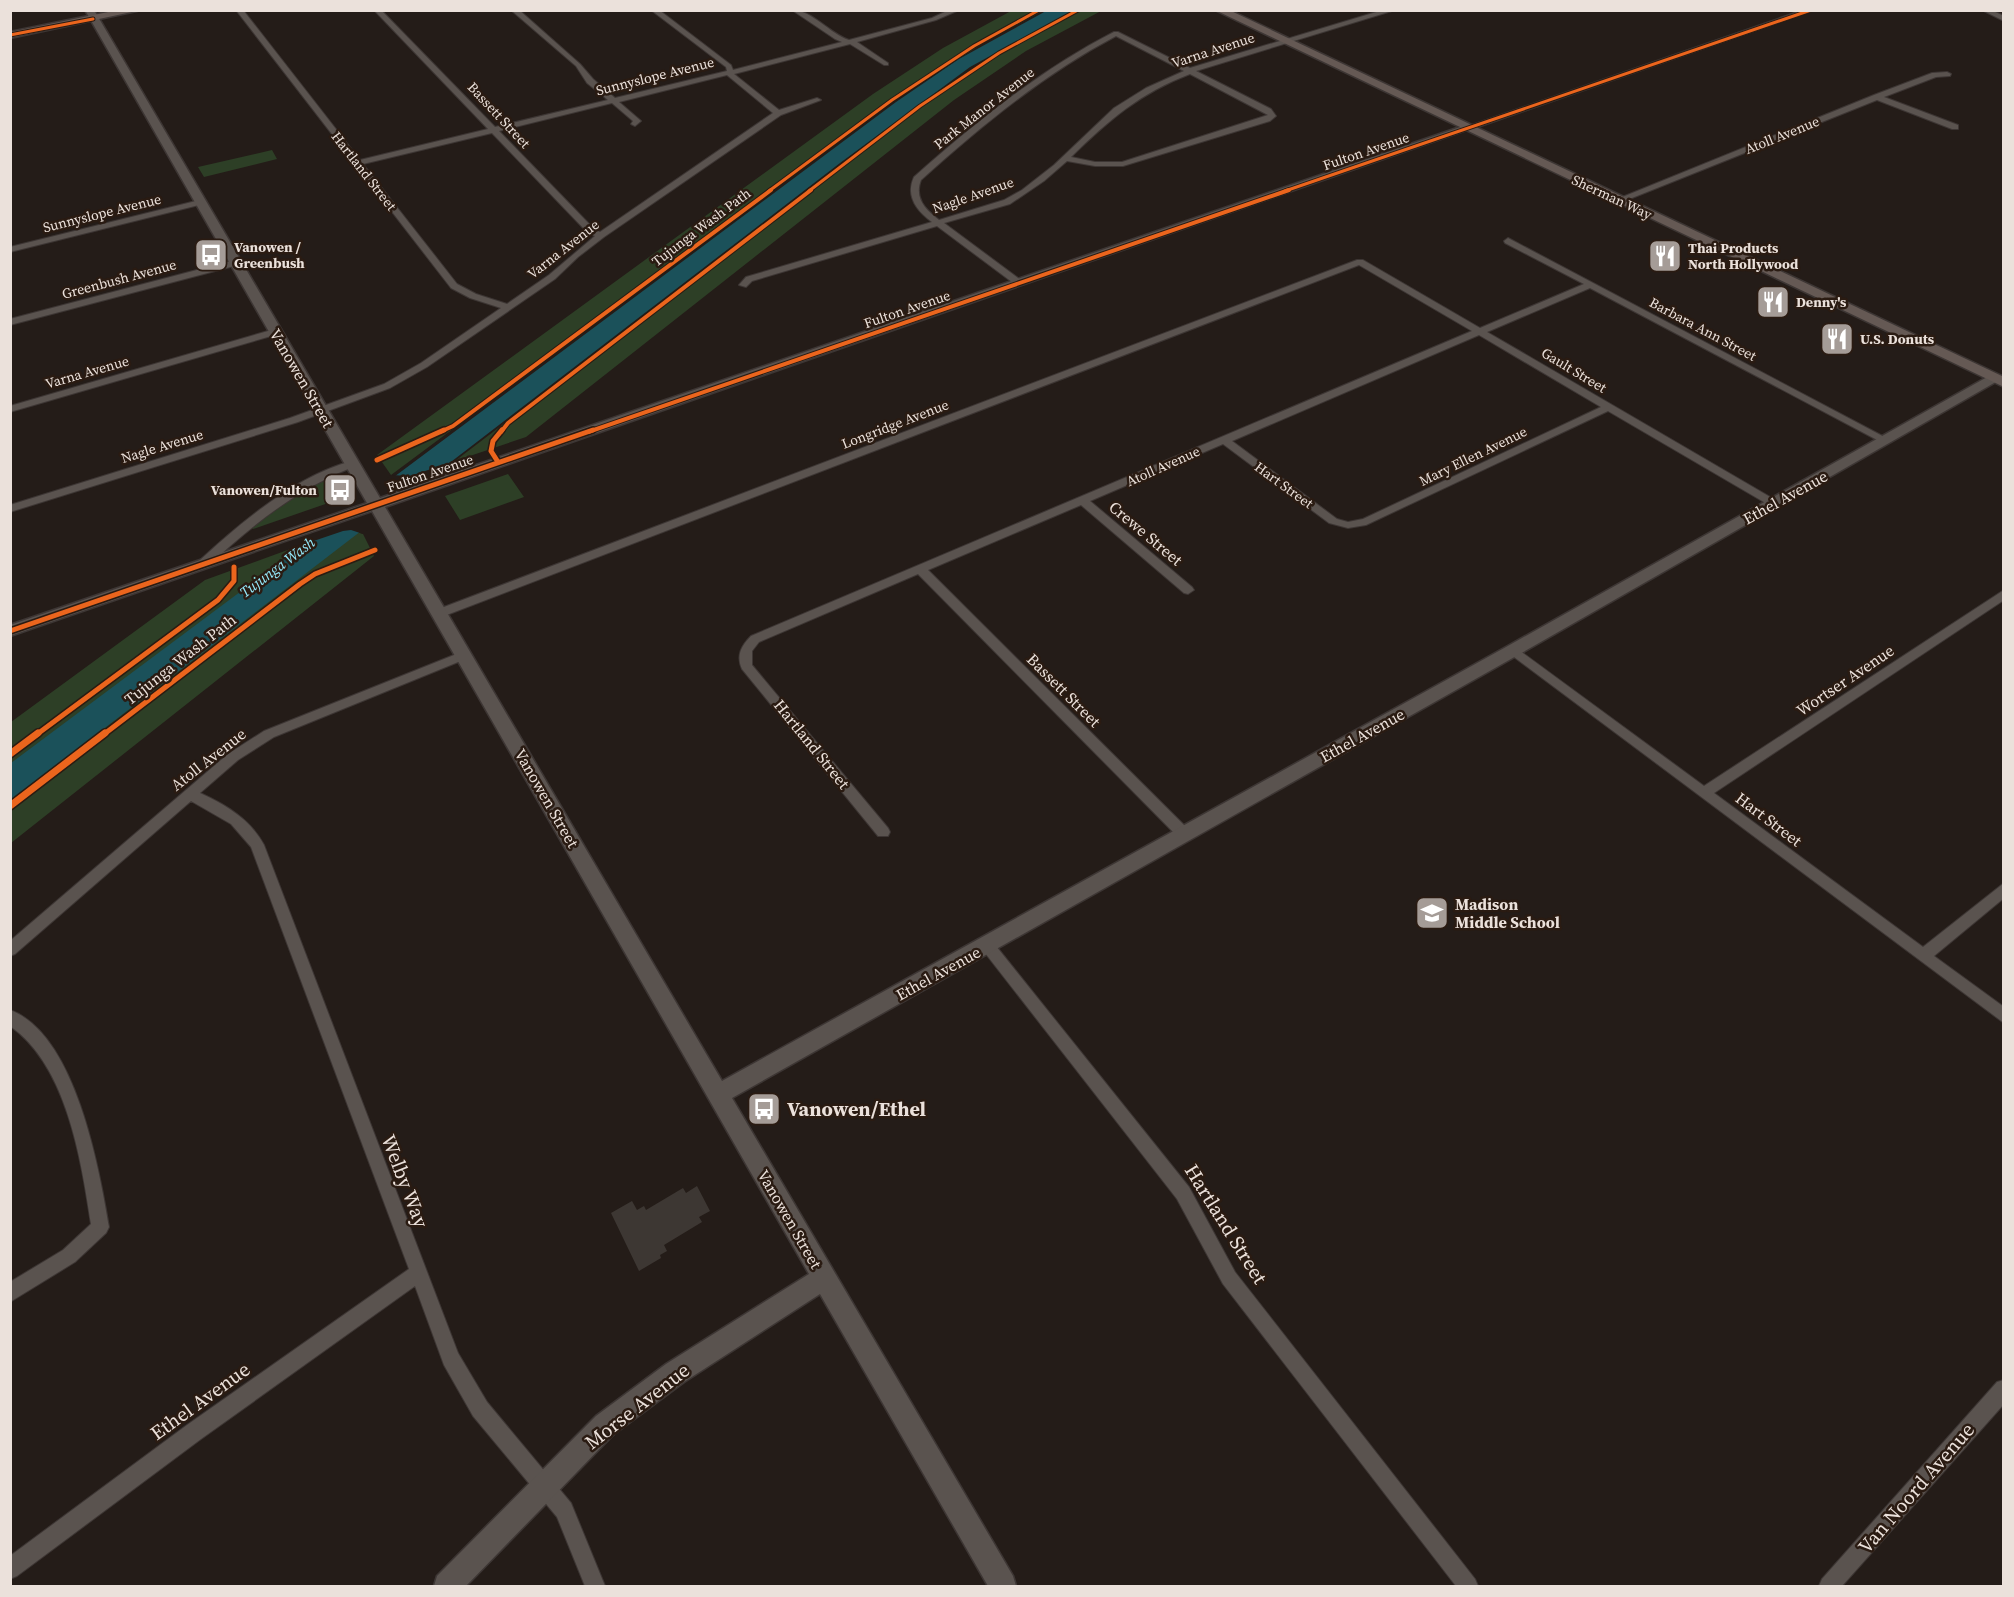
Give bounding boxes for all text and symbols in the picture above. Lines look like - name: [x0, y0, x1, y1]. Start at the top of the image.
- street label: Varna Avenue: [1169, 27, 1257, 73]
- street label: Sunnyslope Avenue: [594, 52, 716, 100]
- street label: Park Manor Avenue: [929, 62, 1039, 154]
- street label: Bassett Street: [463, 77, 535, 153]
- street label: Atoll Avenue: [1742, 111, 1822, 159]
- street label: Hartland Street: [327, 127, 402, 215]
- street label: Fulton Avenue: [1320, 127, 1412, 175]
- street label: Sherman Way: [1569, 170, 1656, 225]
- street label: Nagle Avenue: [930, 172, 1016, 218]
- street label: Tujunga Wash Path: [647, 183, 755, 271]
- street label: Sunnyslope Avenue: [41, 189, 163, 237]
- street label: Varna Avenue: [523, 215, 603, 283]
- bus stop icon: Vanowen / Greenbush: [193, 237, 229, 273]
- place label: Vanowen / Greenbush: [234, 237, 305, 273]
- restaurant icon: Thai Products North Hollywood: [1647, 238, 1683, 274]
- place label: Thai Products North Hollywood: [1688, 238, 1799, 274]
- street label: Greenbush Avenue: [60, 254, 178, 304]
- restaurant icon: Denny's: [1755, 284, 1791, 320]
- street label: Fulton Avenue: [861, 285, 953, 333]
- street label: Barbara Ann Street: [1646, 292, 1760, 366]
- place label: Denny's: [1796, 292, 1847, 312]
- restaurant icon: U.S. Donuts: [1819, 321, 1855, 357]
- street label: Vanowen Street: [265, 324, 340, 432]
- place label: U.S. Donuts: [1860, 329, 1935, 349]
- street label: Gault Street: [1538, 343, 1611, 398]
- street label: Varna Avenue: [43, 351, 131, 393]
- street label: Longridge Avenue: [839, 394, 951, 454]
- street label: Mary Ellen Avenue: [1416, 421, 1530, 491]
- street label: Nagle Avenue: [119, 424, 205, 468]
- street label: Atoll Avenue: [1123, 441, 1203, 491]
- street label: Fulton Avenue: [384, 449, 476, 497]
- street label: Hart Street: [1251, 457, 1318, 513]
- street label: Ethel Avenue: [1739, 465, 1831, 529]
- bus stop icon: Vanowen/Fulton: [322, 472, 358, 508]
- place label: Vanowen/Fulton: [211, 480, 317, 500]
- street label: Crewe Street: [1105, 496, 1188, 571]
- water label: Tujunga Wash: [235, 532, 319, 602]
- street label: Tujunga Wash Path: [120, 608, 241, 710]
- street label: Wortser Avenue: [1792, 639, 1898, 721]
- street label: Bassett Street: [1022, 648, 1106, 732]
- street label: Hartland Street: [769, 695, 855, 794]
- street label: Ethel Avenue: [1316, 703, 1408, 767]
- street label: Atoll Avenue: [166, 723, 250, 795]
- street label: Vanowen Street: [510, 744, 585, 852]
- street label: Hart Street: [1731, 787, 1807, 852]
- place label: Madison Middle School: [1455, 893, 1560, 933]
- school or university icon: Madison Middle School: [1414, 895, 1450, 931]
- street label: Ethel Avenue: [892, 941, 984, 1005]
- bus stop icon: Vanowen/Ethel: [746, 1091, 782, 1127]
- place label: Vanowen/Ethel: [787, 1095, 926, 1123]
- street label: Welby Way: [374, 1130, 436, 1232]
- street label: Hartland Street: [1178, 1159, 1274, 1290]
- street label: Vanowen Street: [753, 1165, 828, 1273]
- street label: Ethel Avenue: [144, 1355, 256, 1447]
- street label: Morse Avenue: [579, 1356, 695, 1456]
- street label: Van Noord Avenue: [1851, 1417, 1981, 1559]

